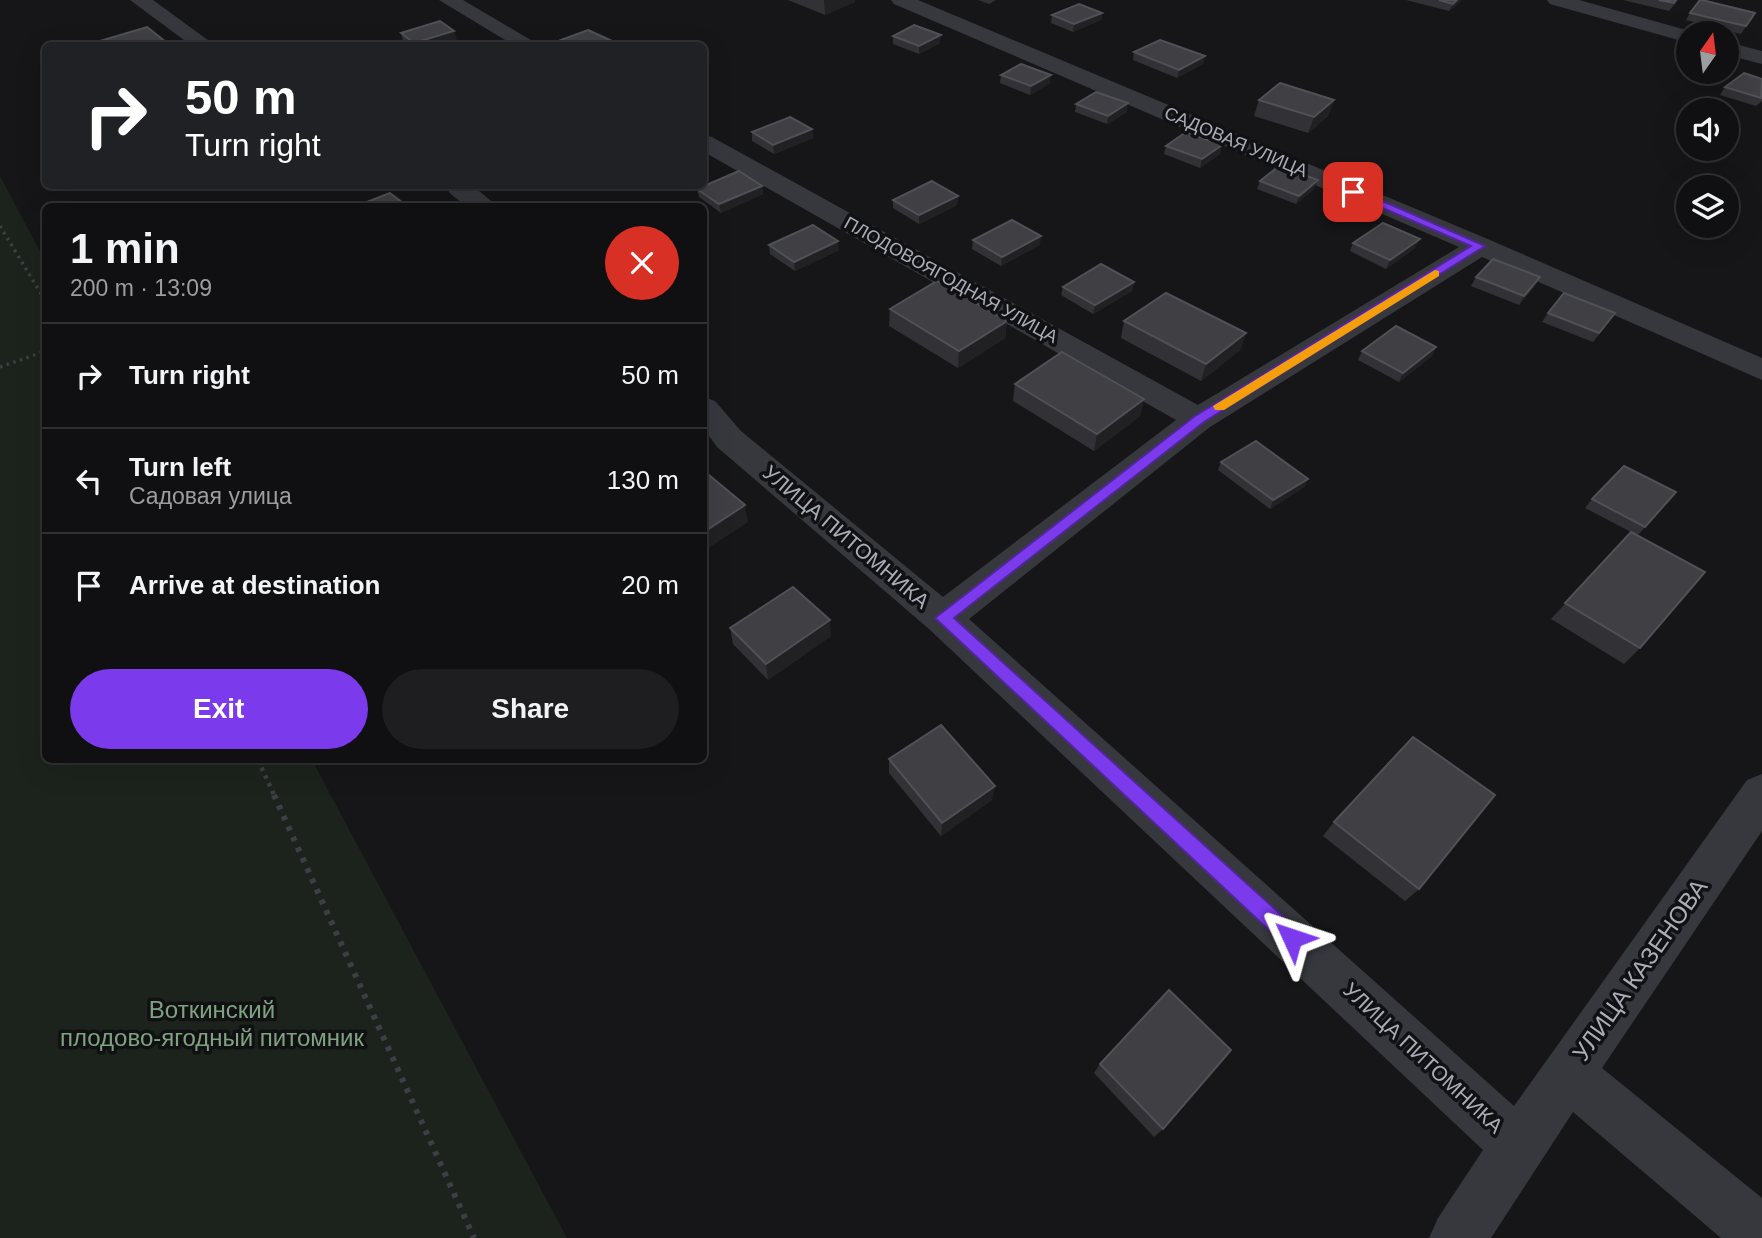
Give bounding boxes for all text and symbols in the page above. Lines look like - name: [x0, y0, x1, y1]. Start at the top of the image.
- north arrow: [1676, 21, 1740, 84]
- map controls: [1676, 21, 1739, 238]
- icon: right: [70, 70, 161, 161]
- text: 50 m: [185, 70, 297, 124]
- button: sound: [1676, 98, 1739, 161]
- street label: САДОВАЯ УЛИЦА: [1161, 103, 1311, 181]
- text: Turn right: [185, 127, 321, 163]
- pin: [1323, 162, 1383, 222]
- icon: arrive: [1334, 173, 1372, 211]
- button: layers: [1676, 175, 1739, 238]
- street label: ПЛОДОВОЯГОДНАЯ УЛИЦА: [841, 213, 1061, 347]
- text: 1 min: [70, 225, 180, 272]
- button: close: [605, 226, 679, 300]
- text: 200 m · 13:09: [70, 275, 212, 301]
- icon: right: [70, 357, 108, 395]
- text: Turn right: [129, 360, 250, 390]
- text: 50 m: [621, 360, 679, 390]
- text: Turn left: [129, 452, 231, 482]
- street label: УЛИЦА ПИТОМНИКА: [759, 461, 934, 613]
- icon: left: [70, 462, 108, 500]
- text: 130 m: [607, 465, 679, 495]
- text: Садовая улица: [129, 483, 292, 509]
- icon: arrive: [70, 567, 108, 605]
- text: Arrive at destination: [129, 570, 380, 600]
- text: 20 m: [621, 570, 679, 600]
- button: Exit: [70, 669, 368, 749]
- button: Share: [382, 669, 679, 749]
- street label: УЛИЦА КАЗЕНОВА: [1567, 874, 1712, 1066]
- position arrow: [1255, 901, 1329, 975]
- street label: УЛИЦА ПИТОМНИКА: [1339, 978, 1508, 1137]
- park label: Воткинский плодово-ягодный питомник: [60, 996, 365, 1051]

